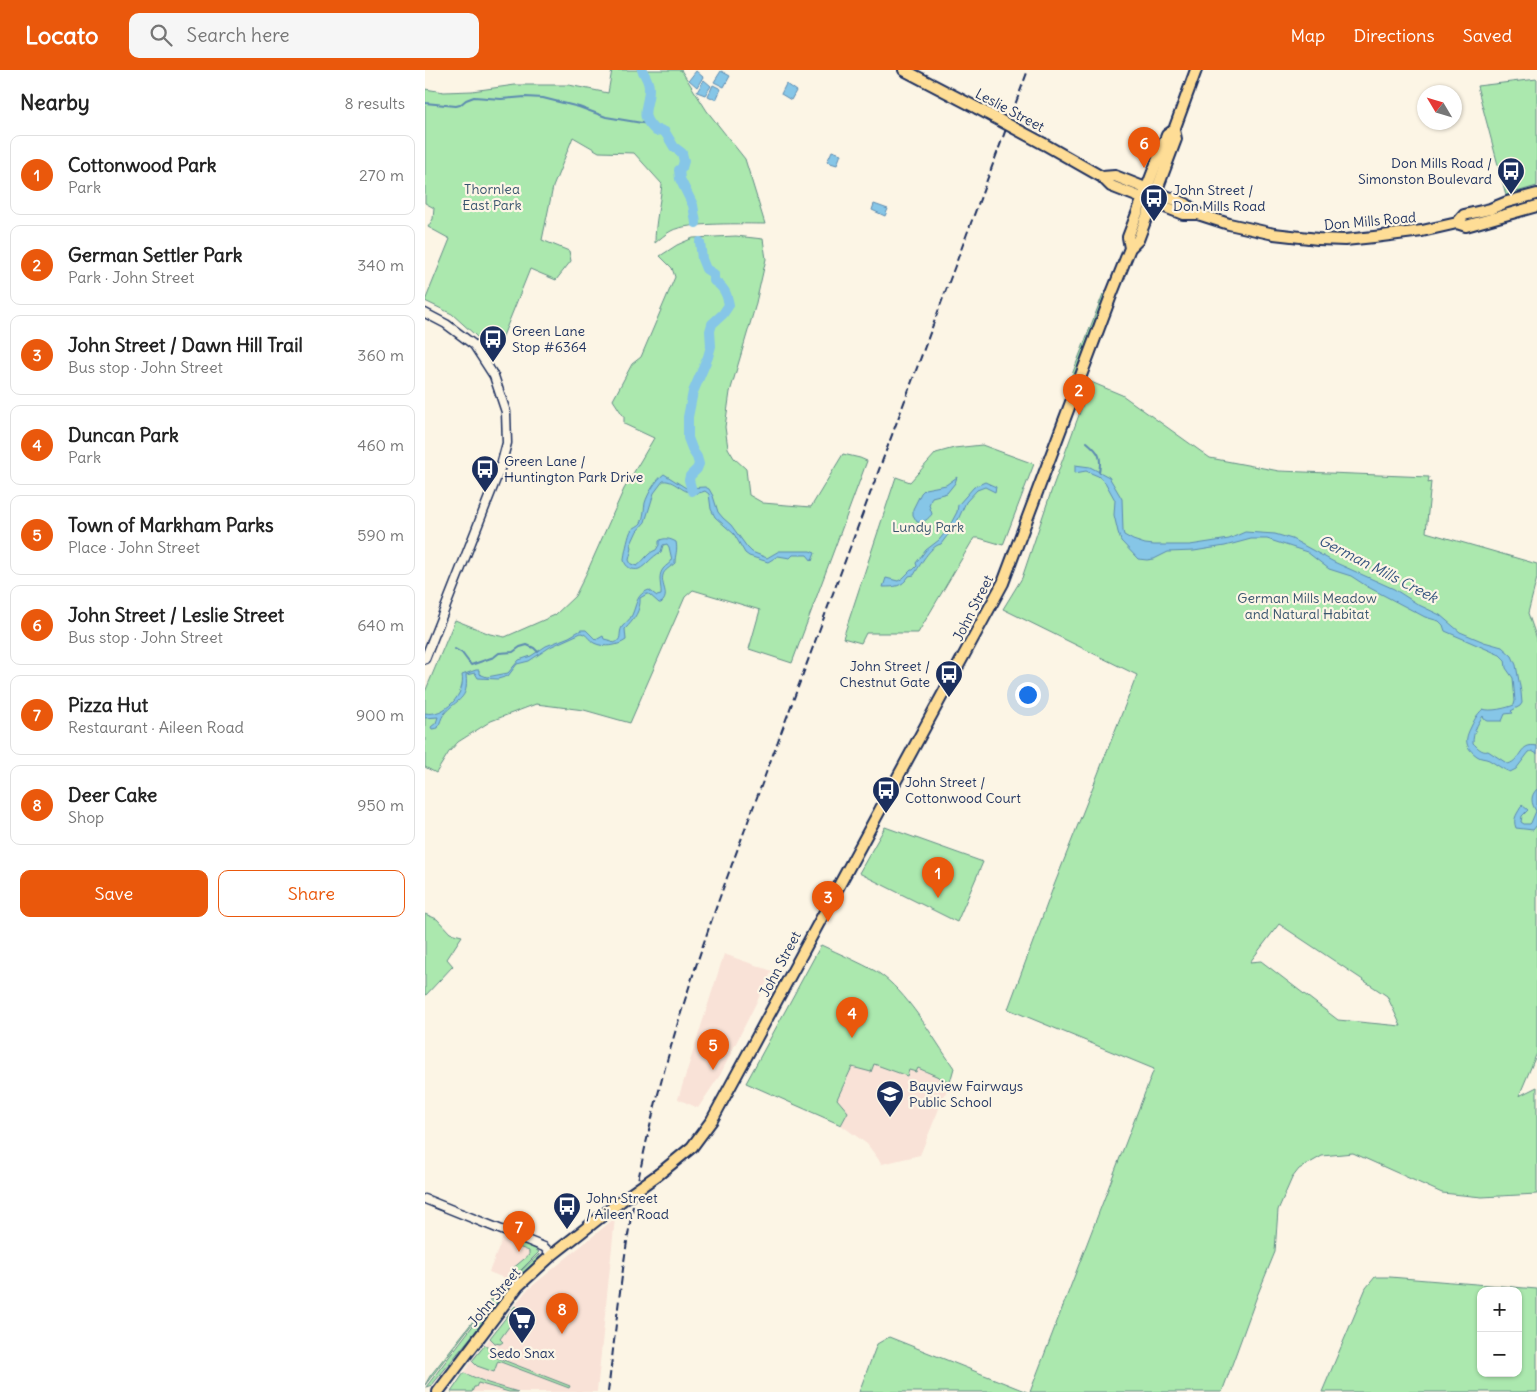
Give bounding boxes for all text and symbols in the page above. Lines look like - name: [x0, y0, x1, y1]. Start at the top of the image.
- search box: [129, 13, 479, 58]
- text: Locato: [25, 20, 99, 50]
- icon: search: [147, 21, 175, 49]
- text: Search here: [187, 23, 290, 47]
- text: Map: [1290, 24, 1325, 47]
- text: Directions: [1353, 24, 1435, 47]
- text: Saved: [1463, 24, 1512, 47]
- street label: Leslie Street: [972, 84, 1048, 136]
- north arrow: [1417, 85, 1462, 130]
- text: Nearby: [20, 89, 90, 116]
- text: 8 results: [344, 93, 405, 113]
- pin: 6: [1128, 127, 1160, 168]
- text: Cottonwood Park: [68, 153, 216, 177]
- place label: Don Mills Road / Simonston Boulevard: [1358, 154, 1492, 188]
- bus stop icon: Don Mills Road / Simonston Boulevard: [1496, 156, 1526, 195]
- text: 1: [34, 165, 40, 185]
- text: 270 m: [359, 165, 404, 185]
- text: Park: [68, 177, 101, 197]
- park label: Thornlea East Park: [462, 180, 522, 214]
- place label: John Street / Don Mills Road: [1173, 181, 1265, 215]
- bus stop icon: John Street / Don Mills Road: [1139, 183, 1169, 222]
- street label: Don Mills Road: [1323, 208, 1417, 234]
- text: German Settler Park: [68, 243, 242, 267]
- text: 2: [33, 255, 41, 275]
- text: 340 m: [357, 255, 404, 275]
- text: Park · John Street: [68, 267, 194, 287]
- place label: Green Lane Stop #6364: [512, 322, 587, 356]
- bus stop icon: Green Lane Stop #6364: [478, 324, 508, 363]
- text: John Street / Dawn Hill Trail: [68, 333, 303, 357]
- text: 3: [32, 345, 42, 365]
- text: 360 m: [357, 345, 404, 365]
- text: Bus stop · John Street: [68, 357, 223, 377]
- pin: 2: [1063, 374, 1095, 415]
- text: Duncan Park: [68, 423, 179, 447]
- text: 4: [32, 435, 42, 455]
- text: 460 m: [357, 435, 404, 455]
- text: Park: [68, 447, 101, 467]
- place label: Green Lane / Huntington Park Drive: [504, 452, 643, 486]
- bus stop icon: Green Lane / Huntington Park Drive: [470, 454, 500, 493]
- text: Town of Markham Parks: [68, 513, 274, 537]
- park label: Lundy Park: [892, 518, 964, 536]
- text: 5: [32, 525, 42, 545]
- text: 590 m: [357, 525, 404, 545]
- water label: German Mills Creek: [1316, 530, 1442, 607]
- text: Place · John Street: [68, 537, 200, 557]
- street label: John Street: [949, 572, 997, 644]
- park label: German Mills Meadow and Natural Habitat: [1237, 589, 1377, 623]
- text: John Street / Leslie Street: [68, 603, 284, 627]
- text: 6: [32, 615, 42, 635]
- text: 640 m: [357, 615, 404, 635]
- text: Bus stop · John Street: [68, 627, 223, 647]
- place label: John Street / Chestnut Gate: [840, 657, 930, 691]
- bus stop icon: John Street / Chestnut Gate: [934, 659, 964, 698]
- your location: [1015, 682, 1041, 708]
- text: Pizza Hut: [68, 693, 148, 717]
- text: 7: [33, 705, 41, 725]
- text: 900 m: [356, 705, 404, 725]
- text: Restaurant · Aileen Road: [68, 717, 244, 737]
- place label: John Street / Cottonwood Court: [905, 773, 1021, 807]
- bus stop icon: John Street / Cottonwood Court: [871, 775, 901, 814]
- text: Deer Cake: [68, 783, 157, 807]
- text: 8: [32, 795, 42, 815]
- text: 950 m: [357, 795, 404, 815]
- text: Shop: [68, 807, 104, 827]
- pin: 1: [922, 857, 954, 898]
- button: Save: [20, 870, 208, 917]
- button: Share: [218, 870, 405, 917]
- pin: 3: [812, 881, 844, 922]
- street label: John Street: [755, 928, 805, 1000]
- pin: 4: [836, 997, 868, 1038]
- pin: 5: [697, 1029, 729, 1070]
- place label: Bayview Fairways Public School: [909, 1077, 1023, 1111]
- school or university icon: Bayview Fairways Public School: [875, 1079, 905, 1118]
- place label: John Street / Aileen Road: [586, 1189, 669, 1223]
- bus stop icon: John Street / Aileen Road: [552, 1191, 582, 1230]
- pin: 7: [503, 1211, 535, 1252]
- street label: John Street: [464, 1263, 524, 1330]
- map controls: [1477, 1287, 1522, 1377]
- button: +: [1477, 1287, 1522, 1332]
- pin: 8: [546, 1293, 578, 1334]
- supermarket icon: Sedo Snax: [507, 1305, 537, 1344]
- button: −: [1477, 1332, 1522, 1377]
- place label: Sedo Snax: [489, 1344, 555, 1362]

